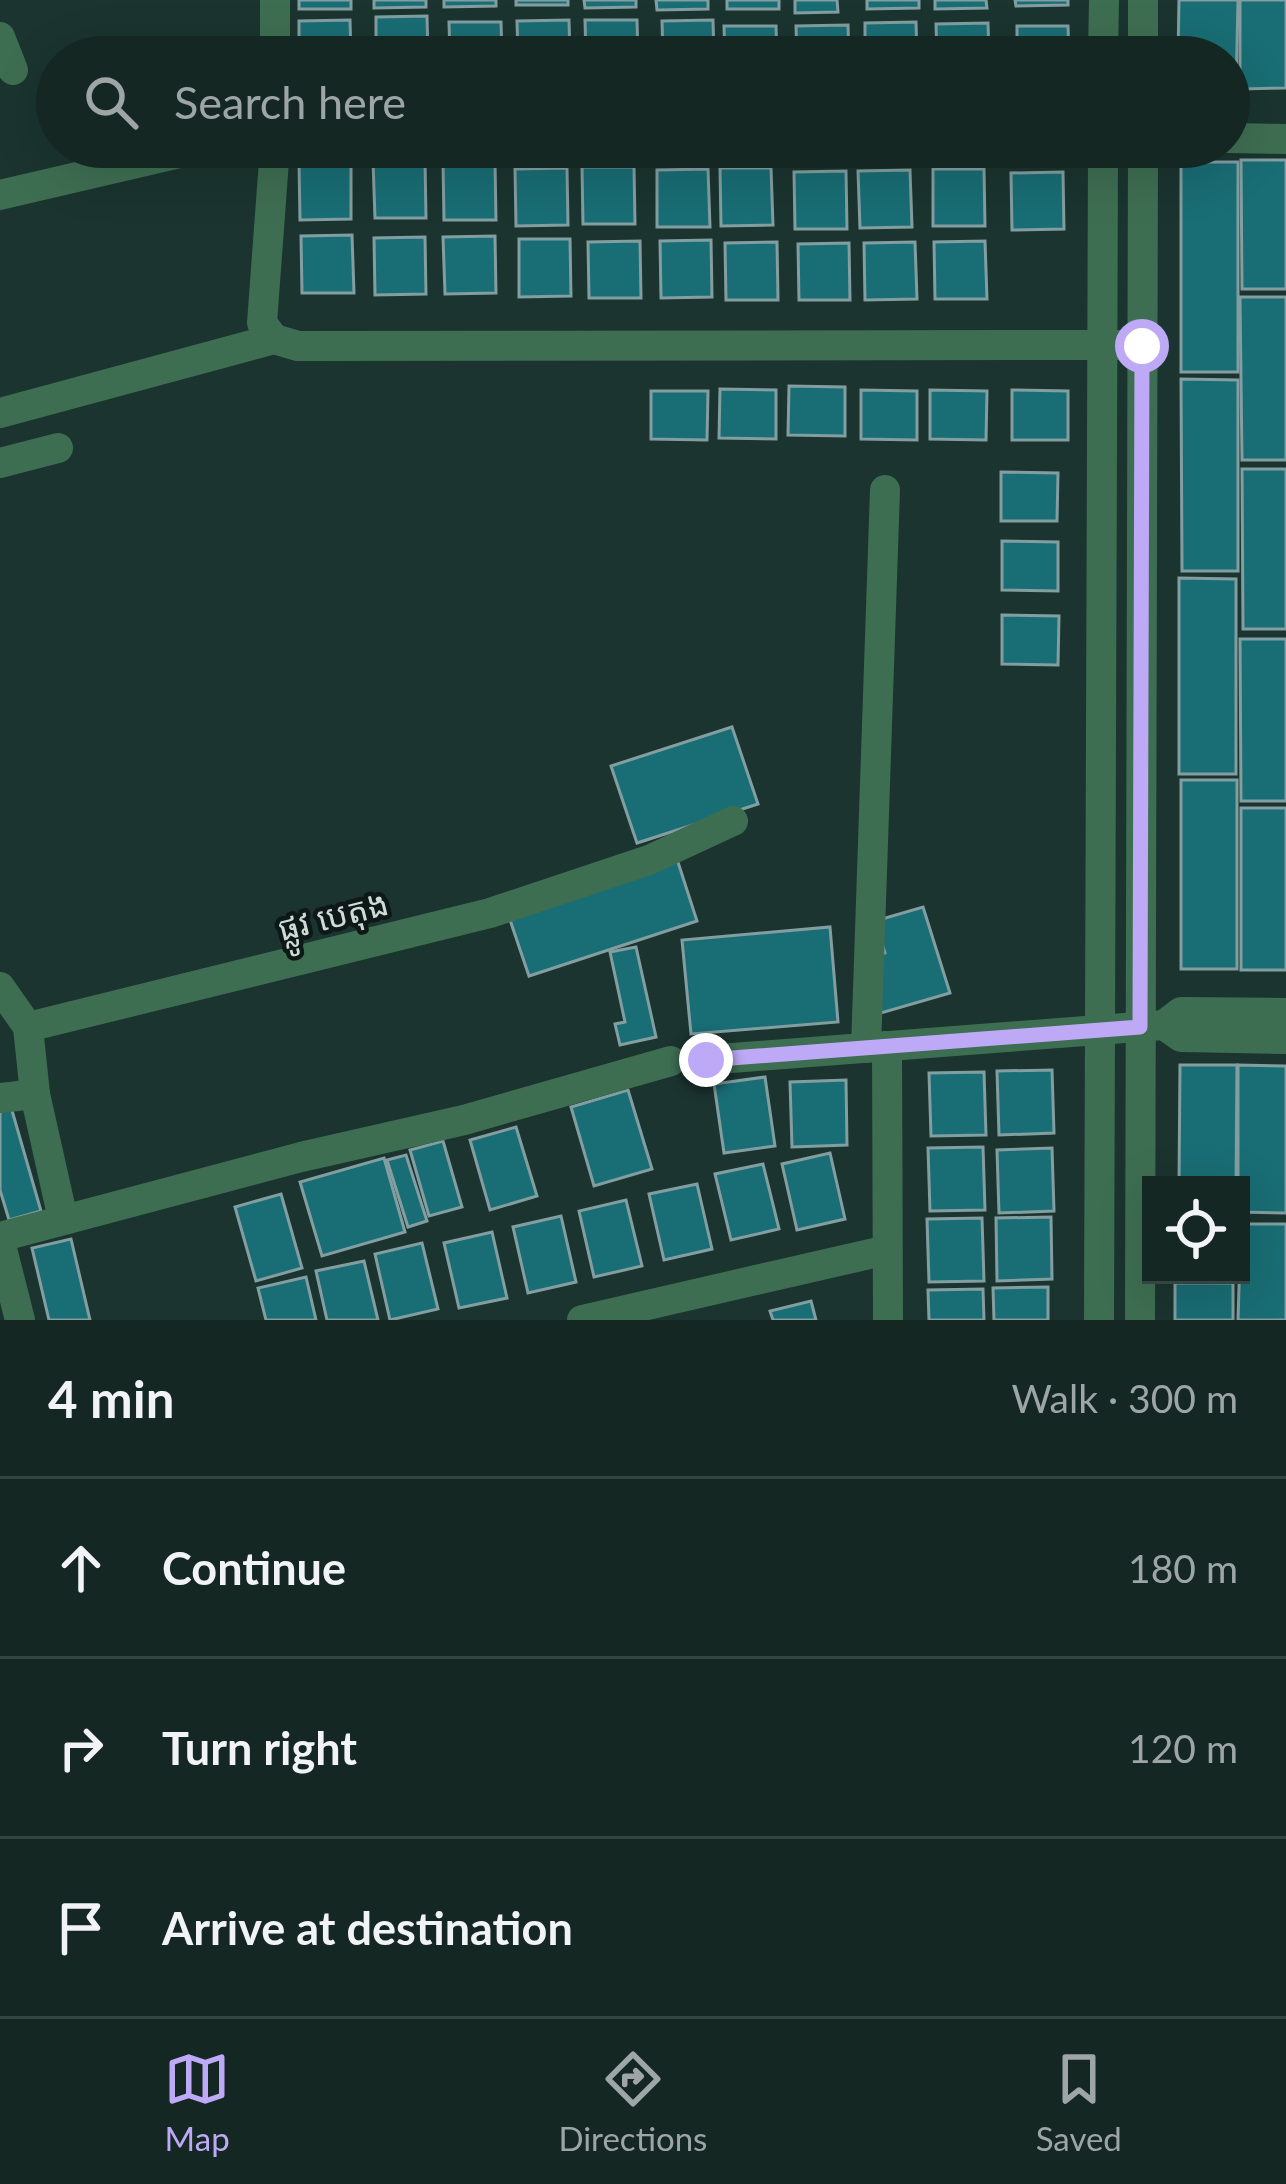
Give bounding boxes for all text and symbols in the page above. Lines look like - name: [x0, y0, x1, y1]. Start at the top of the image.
- search box: [36, 36, 1250, 168]
- icon: search: [78, 69, 144, 135]
- text: Search here: [174, 75, 406, 129]
- route start: [1115, 319, 1169, 373]
- street label: ផ្លូវ បេតុង: [273, 882, 395, 958]
- route end: [679, 1033, 733, 1087]
- map controls: [1142, 1176, 1250, 1284]
- button: locate: [1142, 1176, 1250, 1284]
- text: 4 min: [48, 1368, 174, 1429]
- text: Walk · 300 m: [1011, 1375, 1238, 1421]
- icon: ahead: [48, 1535, 114, 1601]
- text: Continue: [162, 1541, 346, 1595]
- text: 180 m: [1128, 1545, 1238, 1591]
- icon: right: [48, 1715, 114, 1781]
- text: Turn right: [162, 1721, 357, 1775]
- text: 120 m: [1128, 1725, 1238, 1771]
- icon: arrive: [48, 1895, 114, 1961]
- text: Arrive at destination: [162, 1901, 573, 1955]
- tab: Map: [164, 2046, 230, 2158]
- tab: Directions: [558, 2046, 707, 2158]
- tab: Saved: [1036, 2046, 1122, 2158]

